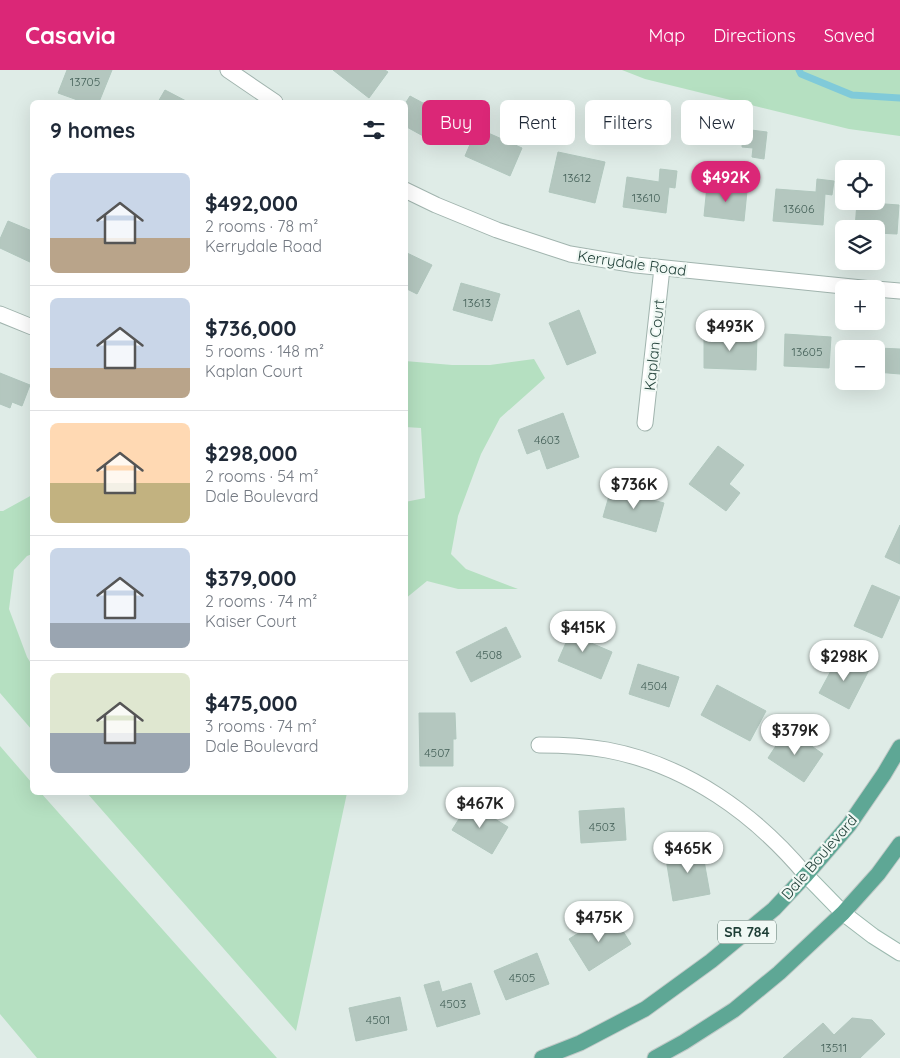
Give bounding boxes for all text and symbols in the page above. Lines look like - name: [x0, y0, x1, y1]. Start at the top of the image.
- text: Casavia: [25, 20, 116, 50]
- text: Map: [648, 24, 685, 47]
- text: Directions: [713, 24, 796, 47]
- text: Saved: [824, 24, 875, 47]
- house number: 13705: [70, 74, 100, 89]
- chip: Buy: [422, 100, 490, 145]
- chip: Rent: [500, 100, 575, 145]
- chip: Filters: [585, 100, 671, 145]
- chip: New: [681, 100, 753, 145]
- icon: filters: [360, 116, 388, 144]
- text: 9 homes: [50, 117, 135, 143]
- pin: $492K: [691, 160, 761, 203]
- map controls: [835, 160, 885, 390]
- button: locate: [835, 160, 885, 210]
- text: $492K: [702, 167, 750, 187]
- house number: 13612: [563, 170, 591, 185]
- text: $492,000: [205, 190, 298, 216]
- house number: 13610: [632, 190, 660, 205]
- icon: home: [90, 193, 150, 253]
- house number: 13606: [784, 201, 815, 216]
- text: 2 rooms · 78 m²: [205, 216, 318, 236]
- button: layers: [835, 220, 885, 270]
- text: Kerrydale Road: [205, 236, 322, 256]
- street label: Kerrydale Road: [576, 246, 688, 280]
- button: +: [835, 280, 885, 330]
- house number: 13613: [463, 295, 491, 310]
- street label: Kaplan Court: [640, 298, 668, 392]
- pin: $493K: [695, 310, 765, 352]
- text: $736,000: [205, 315, 296, 341]
- text: $493K: [707, 316, 753, 336]
- icon: home: [90, 318, 150, 378]
- button: −: [835, 340, 885, 390]
- text: 5 rooms · 148 m²: [205, 341, 324, 361]
- house number: 13605: [792, 344, 822, 359]
- text: Kaplan Court: [205, 361, 303, 381]
- house number: 4603: [534, 432, 560, 447]
- text: $298,000: [205, 440, 297, 466]
- icon: home: [90, 443, 150, 503]
- text: 2 rooms · 54 m²: [205, 466, 319, 486]
- pin: $736K: [599, 468, 669, 510]
- text: $736K: [611, 474, 657, 494]
- text: Dale Boulevard: [205, 486, 318, 506]
- text: $379,000: [205, 565, 296, 591]
- icon: home: [90, 568, 150, 628]
- text: 2 rooms · 74 m²: [205, 591, 317, 611]
- pin: $415K: [548, 610, 618, 653]
- text: Kaiser Court: [205, 611, 297, 631]
- text: $415K: [561, 617, 605, 637]
- pin: $298K: [809, 640, 879, 682]
- text: $298K: [821, 646, 868, 666]
- house number: 4508: [476, 647, 502, 662]
- house number: 4504: [641, 678, 667, 693]
- text: $475,000: [205, 690, 297, 716]
- icon: home: [90, 693, 150, 753]
- pin: $379K: [760, 714, 830, 756]
- text: 3 rooms · 74 m²: [205, 716, 317, 736]
- text: $379K: [772, 720, 818, 740]
- text: Dale Boulevard: [205, 736, 318, 756]
- house number: 4507: [424, 745, 450, 760]
- pin: $467K: [445, 786, 515, 829]
- text: $467K: [456, 793, 504, 813]
- street label: Dale Boulevard: [777, 811, 861, 903]
- house number: 4503: [589, 819, 615, 834]
- pin: $465K: [653, 832, 723, 874]
- text: $465K: [664, 838, 712, 858]
- pin: $475K: [564, 900, 634, 943]
- text: $475K: [576, 907, 622, 927]
- road number: SR 784: [718, 920, 776, 944]
- house number: 4505: [509, 970, 535, 985]
- house number: 4503: [440, 996, 466, 1011]
- house number: 4501: [366, 1012, 390, 1027]
- house number: 13511: [821, 1040, 847, 1055]

